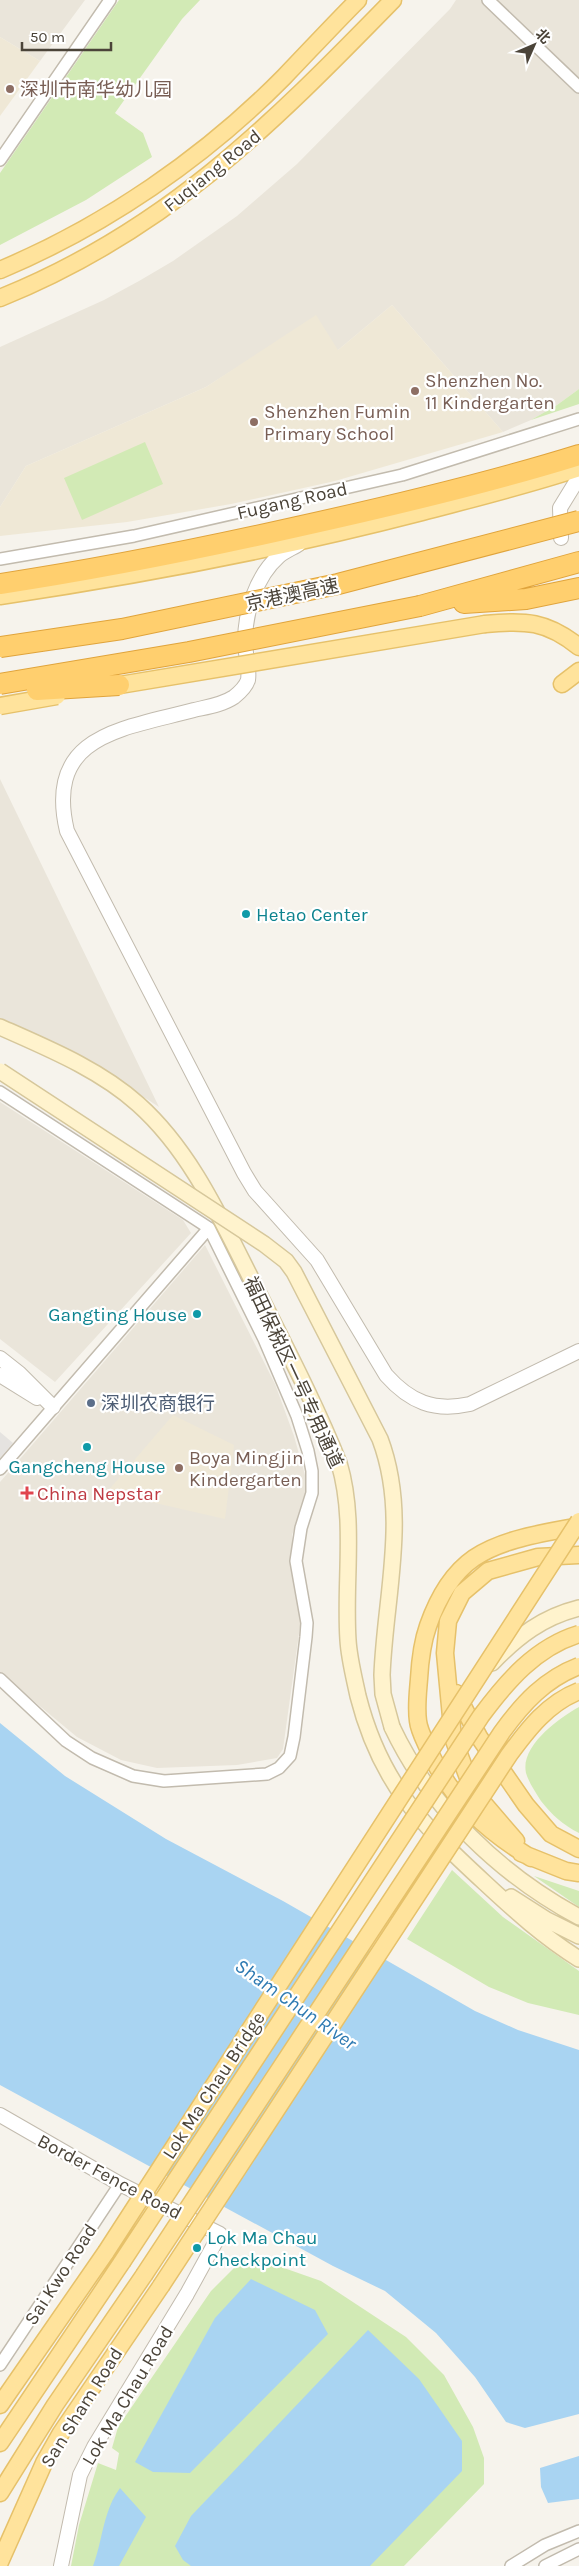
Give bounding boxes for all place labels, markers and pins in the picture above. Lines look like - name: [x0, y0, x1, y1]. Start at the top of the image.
- place label: 深圳市南华幼儿园: [20, 79, 172, 101]
- marker: 深圳市南华幼儿园: [4, 83, 16, 95]
- place label: Shenzhen No. 11 Kindergarten: [425, 370, 555, 414]
- marker: Shenzhen No. 11 Kindergarten: [409, 385, 421, 397]
- place label: Shenzhen Fumin Primary School: [264, 401, 410, 445]
- marker: Shenzhen Fumin Primary School: [248, 416, 260, 428]
- place label: Hetao Center: [256, 904, 368, 926]
- marker: Hetao Center: [240, 908, 252, 920]
- place label: Gangting House: [48, 1304, 187, 1326]
- marker: Gangting House: [191, 1308, 203, 1320]
- place label: 深圳农商银行: [101, 1393, 215, 1415]
- marker: 深圳农商银行: [85, 1397, 97, 1409]
- marker: Gangcheng House: [81, 1441, 93, 1453]
- place label: Boya Mingjin Kindergarten: [189, 1447, 303, 1491]
- place label: Gangcheng House: [9, 1456, 165, 1478]
- marker: Boya Mingjin Kindergarten: [173, 1462, 185, 1474]
- place label: China Nepstar: [37, 1483, 161, 1505]
- marker: China Nepstar: [21, 1487, 33, 1499]
- place label: Lok Ma Chau Checkpoint: [207, 2227, 318, 2271]
- marker: Lok Ma Chau Checkpoint: [191, 2242, 203, 2254]

